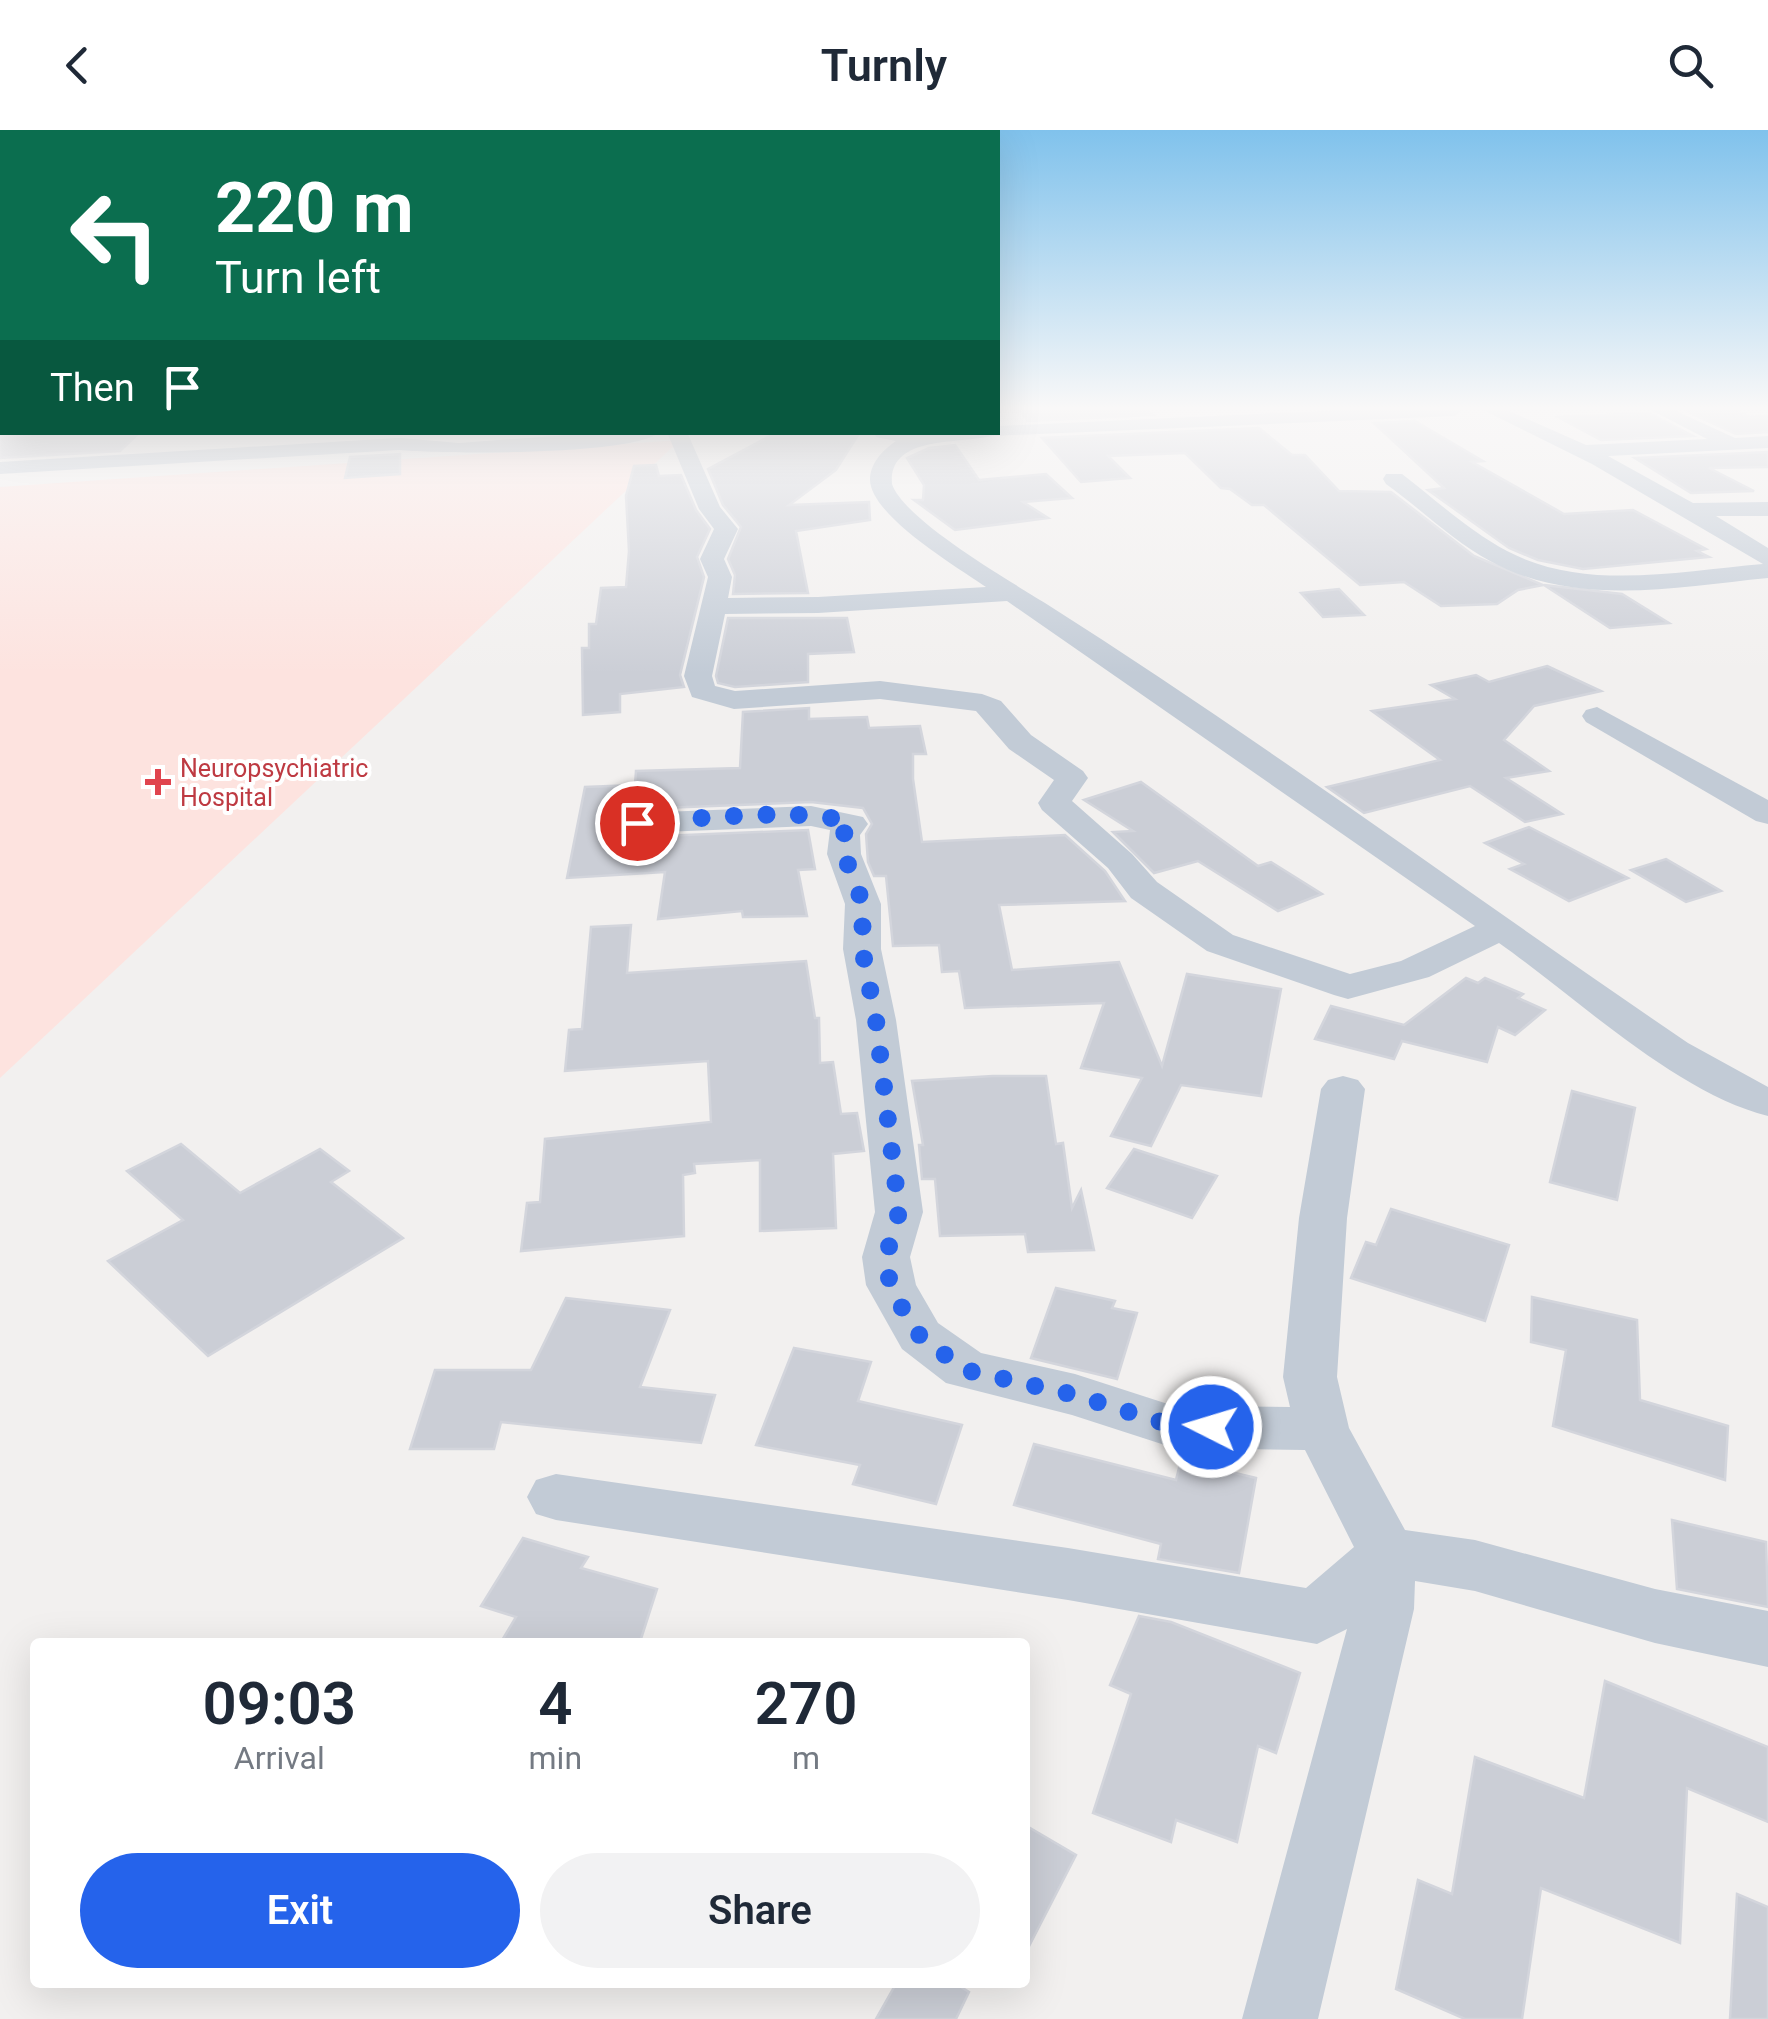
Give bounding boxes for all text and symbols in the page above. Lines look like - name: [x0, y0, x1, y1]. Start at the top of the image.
- icon: back: [50, 38, 105, 93]
- icon: search: [1663, 38, 1718, 93]
- text: Turnly: [821, 39, 947, 92]
- text: 220 m: [215, 167, 414, 249]
- icon: left: [50, 170, 180, 300]
- text: Turn left: [215, 251, 381, 304]
- icon: arrive: [155, 360, 210, 415]
- text: Then: [50, 366, 135, 410]
- place label: Neuropsychiatric Hospital: [180, 754, 368, 812]
- marker: Neuropsychiatric Hospital: [145, 769, 171, 795]
- pin: [595, 781, 680, 866]
- icon: arrive: [610, 796, 665, 851]
- position arrow: [1159, 1375, 1263, 1479]
- text: 09:03: [203, 1668, 356, 1739]
- text: 4: [538, 1668, 572, 1739]
- text: 270: [755, 1668, 857, 1739]
- text: Arrival: [234, 1739, 325, 1777]
- text: min: [529, 1739, 582, 1777]
- text: m: [792, 1739, 820, 1777]
- button: Exit: [80, 1853, 520, 1968]
- button: Share: [540, 1853, 980, 1968]

